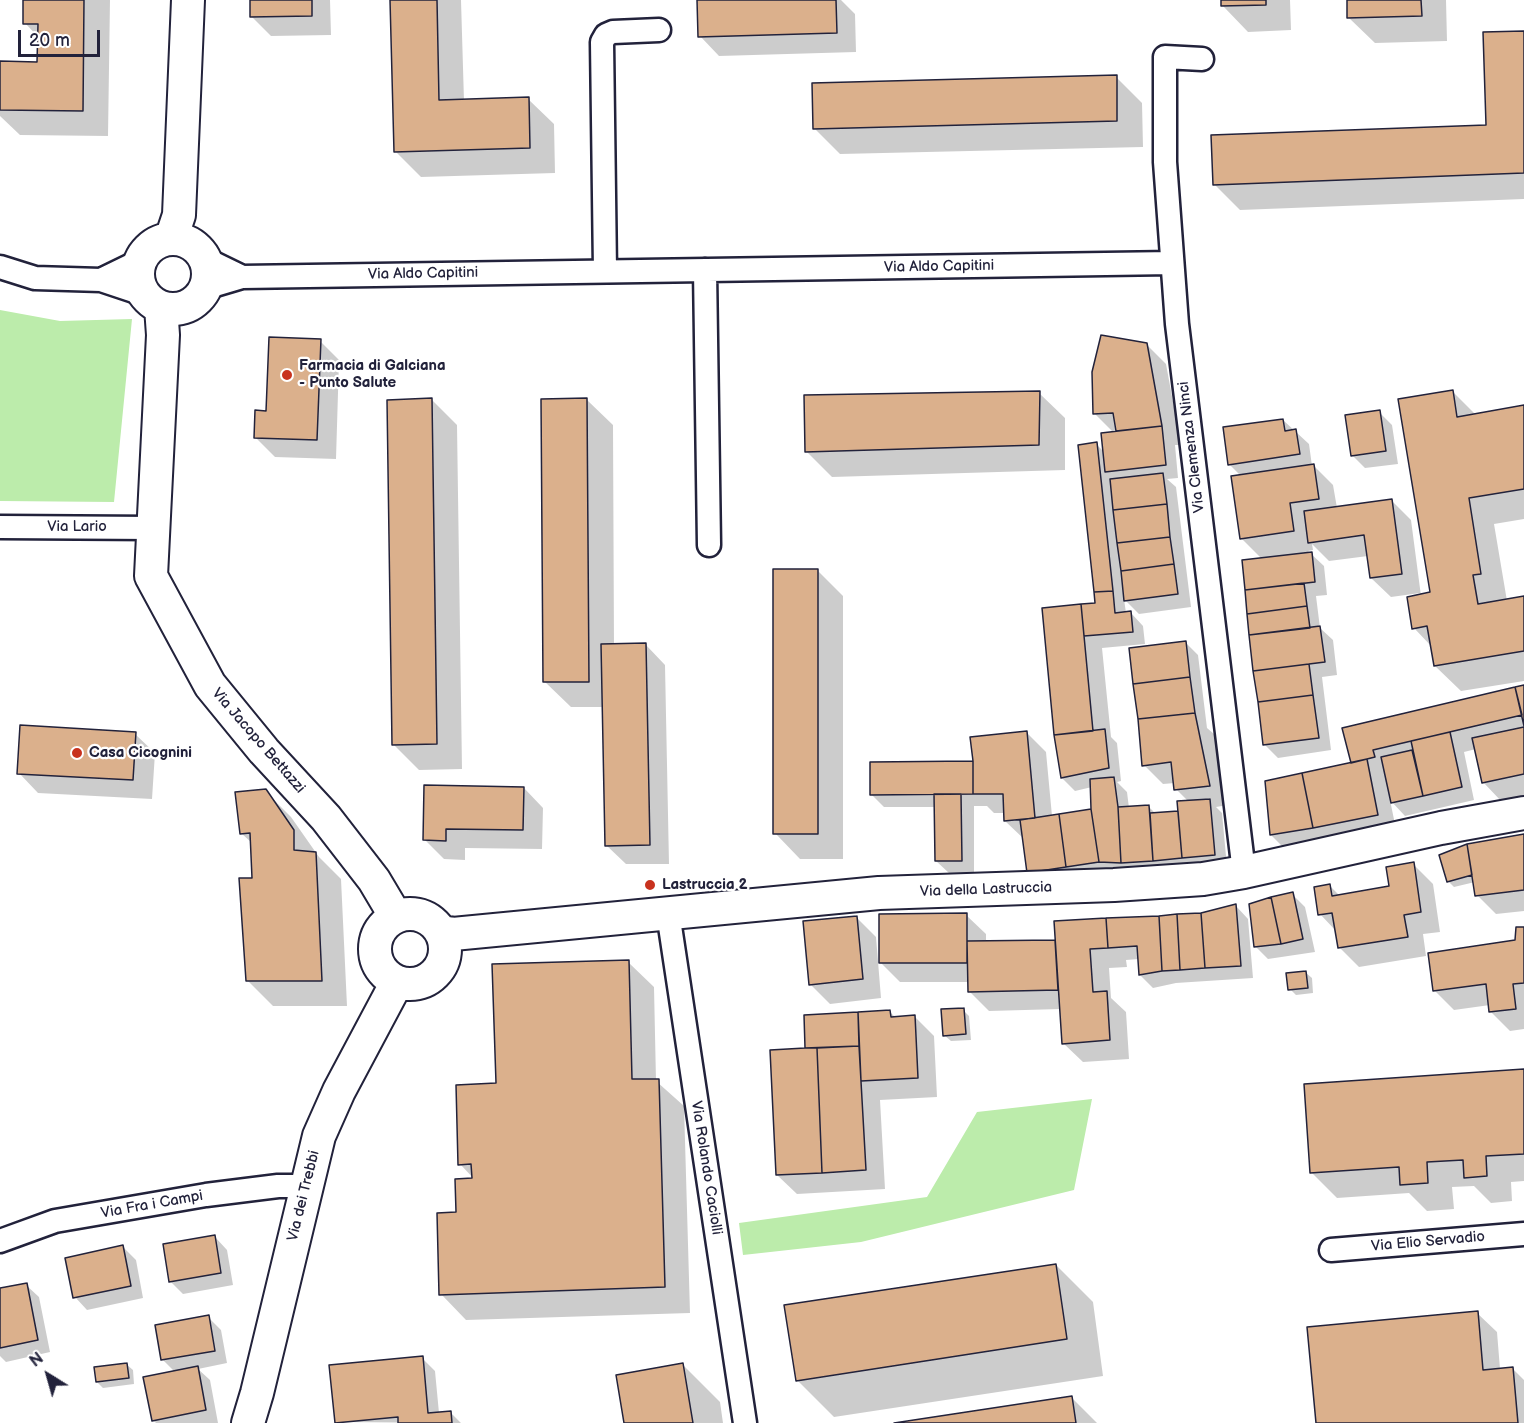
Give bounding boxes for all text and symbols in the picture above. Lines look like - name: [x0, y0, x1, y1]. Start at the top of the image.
- scale bar: [21, 18, 104, 56]
- text: 20 m: [29, 30, 70, 51]
- street label: Via Aldo Capitini: [884, 257, 994, 277]
- street label: Via Aldo Capitini: [368, 264, 478, 284]
- place label: Farmacia di Galciana - Punto Salute: [299, 357, 446, 392]
- marker: Farmacia di Galciana - Punto Salute: [280, 368, 294, 382]
- street label: Via Clemenza Ninci: [1175, 380, 1209, 514]
- street label: Via Lario: [47, 518, 107, 536]
- street label: Via Jacopo Bettazzi: [207, 685, 309, 797]
- place label: Casa Cicognini: [89, 744, 192, 762]
- marker: Casa Cicognini: [70, 746, 84, 760]
- place label: Lastruccia 2: [662, 876, 748, 894]
- marker: Lastruccia 2: [643, 878, 657, 892]
- street label: Via della Lastruccia: [920, 879, 1052, 901]
- street label: Via Rolando Caciolli: [687, 1100, 725, 1236]
- street label: Via dei Trebbi: [284, 1149, 324, 1243]
- street label: Via Fra i Campi: [100, 1187, 204, 1223]
- street label: Via Elio Servadio: [1370, 1228, 1486, 1256]
- north arrow: [18, 1345, 78, 1405]
- text: N: [26, 1349, 47, 1371]

